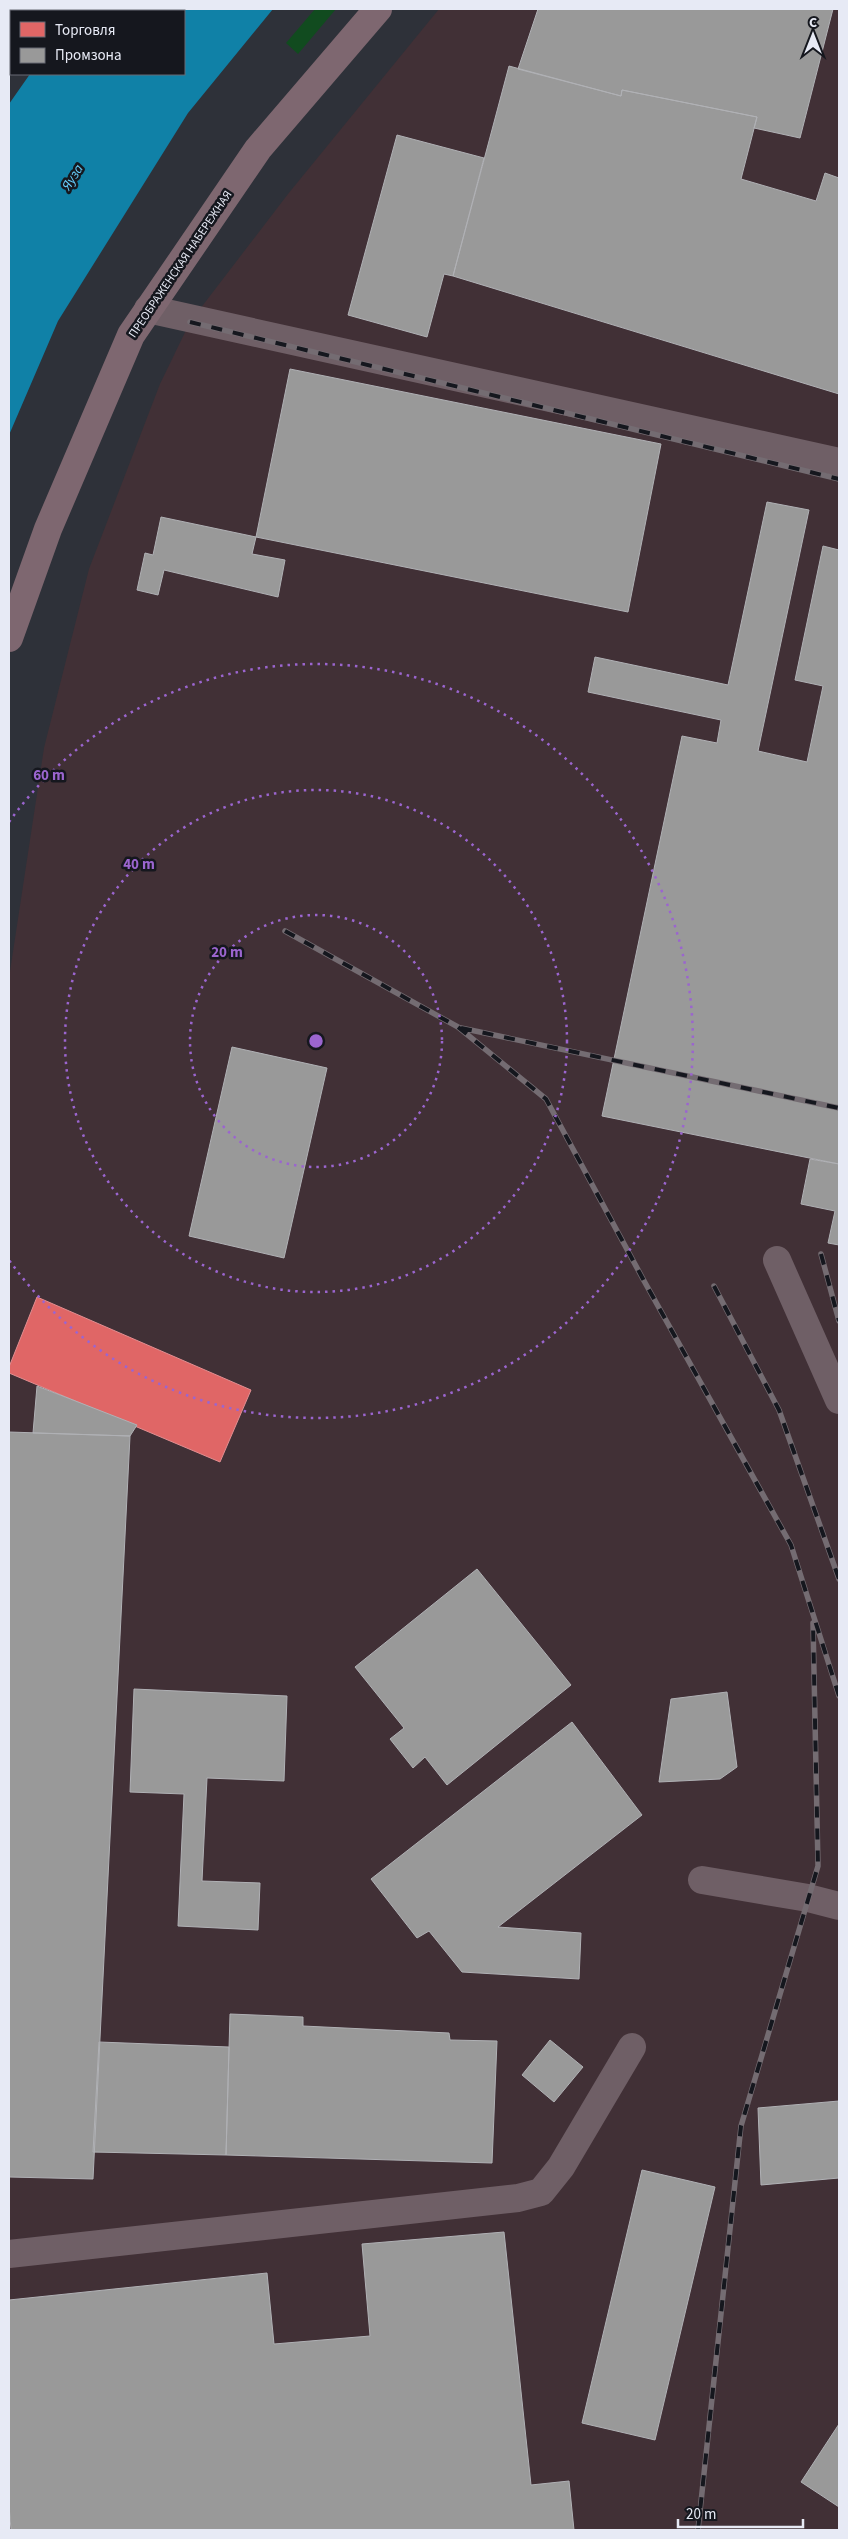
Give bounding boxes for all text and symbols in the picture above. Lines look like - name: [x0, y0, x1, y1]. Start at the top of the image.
- legend: [10, 10, 185, 75]
- north arrow: [788, 10, 838, 60]
- text: С: [809, 13, 817, 33]
- text: Торговля: [55, 20, 115, 41]
- text: Промзона: [55, 45, 122, 66]
- water label: Яуза: [57, 160, 89, 195]
- street label: ПРЕОБРАЖЕНСКАЯ НАБЕРЕЖНАЯ: [125, 187, 236, 341]
- text: 60 m: [33, 765, 65, 786]
- text: 40 m: [123, 854, 155, 875]
- text: 20 m: [211, 942, 243, 963]
- centre of rings: [307, 1032, 325, 1050]
- scale bar: [678, 2496, 803, 2528]
- text: 20 m: [686, 2504, 716, 2525]

